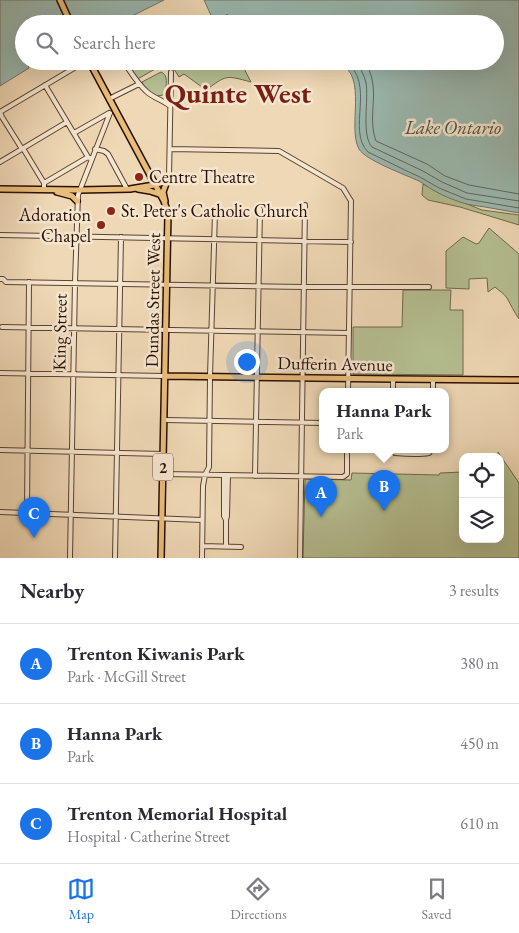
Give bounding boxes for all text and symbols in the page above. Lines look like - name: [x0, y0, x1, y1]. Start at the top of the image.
- search box: [15, 15, 504, 70]
- icon: search: [33, 29, 61, 57]
- text: Search here: [73, 30, 155, 55]
- district label: Quinte West: [165, 75, 312, 111]
- water label: Lake Ontario: [404, 115, 501, 140]
- place label: Centre Theatre: [149, 165, 255, 188]
- marker: Centre Theatre: [133, 171, 145, 183]
- place label: St. Peter's Catholic Church: [121, 199, 308, 222]
- place label: Adoration Chapel: [18, 203, 91, 247]
- marker: St. Peter's Catholic Church: [105, 205, 117, 217]
- marker: Adoration Chapel: [95, 219, 107, 231]
- street label: Dundas Street West: [140, 232, 165, 367]
- street label: King Street: [47, 293, 72, 371]
- your location: [234, 349, 260, 375]
- street label: Dufferin Avenue: [277, 351, 393, 376]
- popup: [319, 388, 449, 453]
- text: Hanna Park: [336, 398, 432, 423]
- text: Park: [336, 423, 364, 444]
- map controls: [459, 453, 504, 543]
- button: locate: [459, 453, 504, 498]
- road number: 2: [153, 454, 173, 481]
- pin: B: [368, 470, 400, 511]
- pin: A: [305, 476, 337, 517]
- pin: C: [18, 497, 50, 538]
- button: layers: [459, 498, 504, 543]
- text: Nearby: [20, 577, 84, 604]
- text: 3 results: [449, 580, 499, 601]
- text: Trenton Kiwanis Park: [67, 641, 245, 666]
- text: A: [30, 653, 42, 674]
- text: 380 m: [460, 653, 499, 674]
- text: Park · McGill Street: [67, 666, 186, 687]
- text: Hanna Park: [67, 721, 163, 746]
- text: B: [31, 733, 41, 754]
- text: 450 m: [460, 733, 499, 754]
- text: Park: [67, 746, 94, 767]
- text: Trenton Memorial Hospital: [67, 801, 287, 826]
- text: C: [30, 813, 42, 834]
- text: 610 m: [460, 813, 499, 834]
- text: Hospital · Catherine Street: [67, 826, 230, 847]
- tab: Map: [67, 875, 95, 923]
- tab: Directions: [230, 875, 287, 923]
- tab: Saved: [422, 875, 452, 923]

